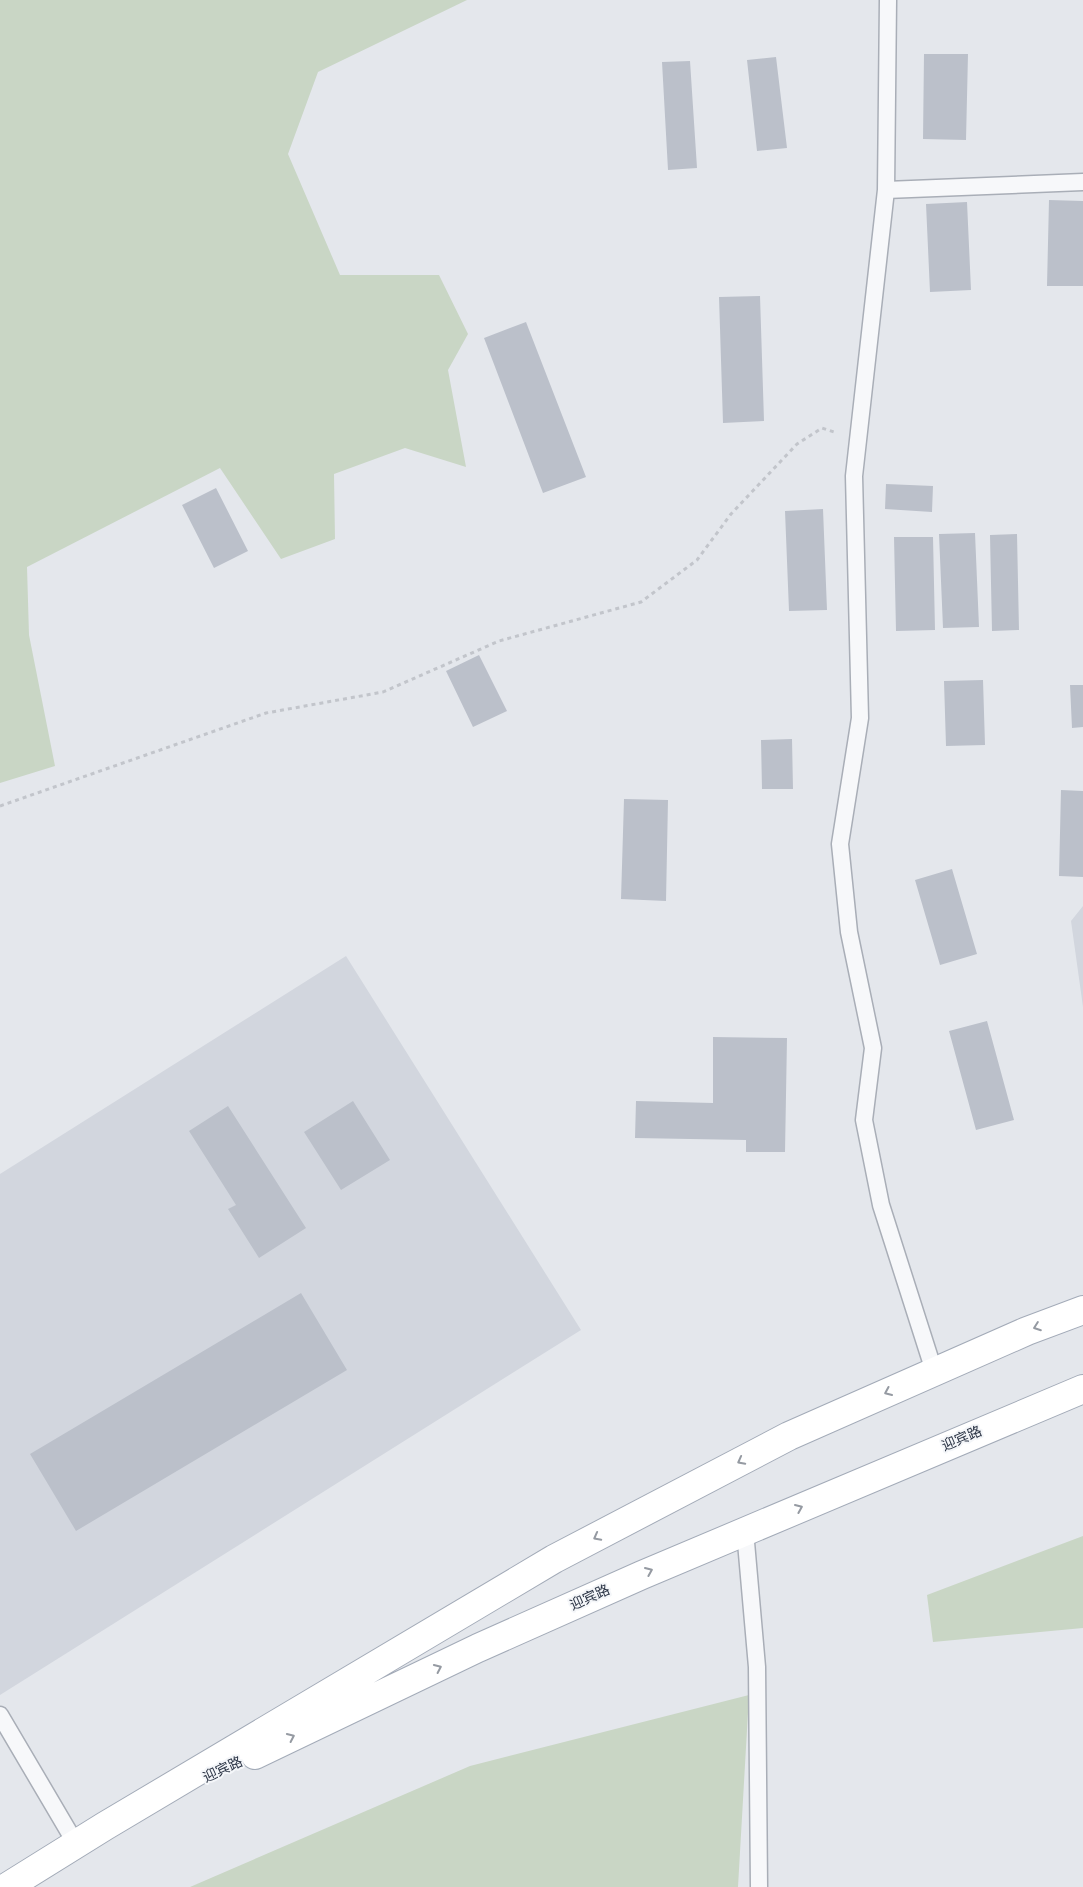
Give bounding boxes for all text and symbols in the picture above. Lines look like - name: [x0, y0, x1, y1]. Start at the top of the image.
- one-way arrow: [1033, 1321, 1042, 1331]
- one-way arrow: [884, 1385, 893, 1396]
- street label: 迎宾路: [939, 1422, 985, 1456]
- one-way arrow: [738, 1455, 747, 1465]
- one-way arrow: [794, 1504, 803, 1514]
- one-way arrow: [594, 1530, 603, 1540]
- one-way arrow: [645, 1567, 653, 1577]
- street label: 迎宾路: [567, 1580, 613, 1616]
- one-way arrow: [433, 1663, 442, 1674]
- one-way arrow: [286, 1733, 295, 1744]
- street label: 迎宾路: [200, 1752, 246, 1788]

